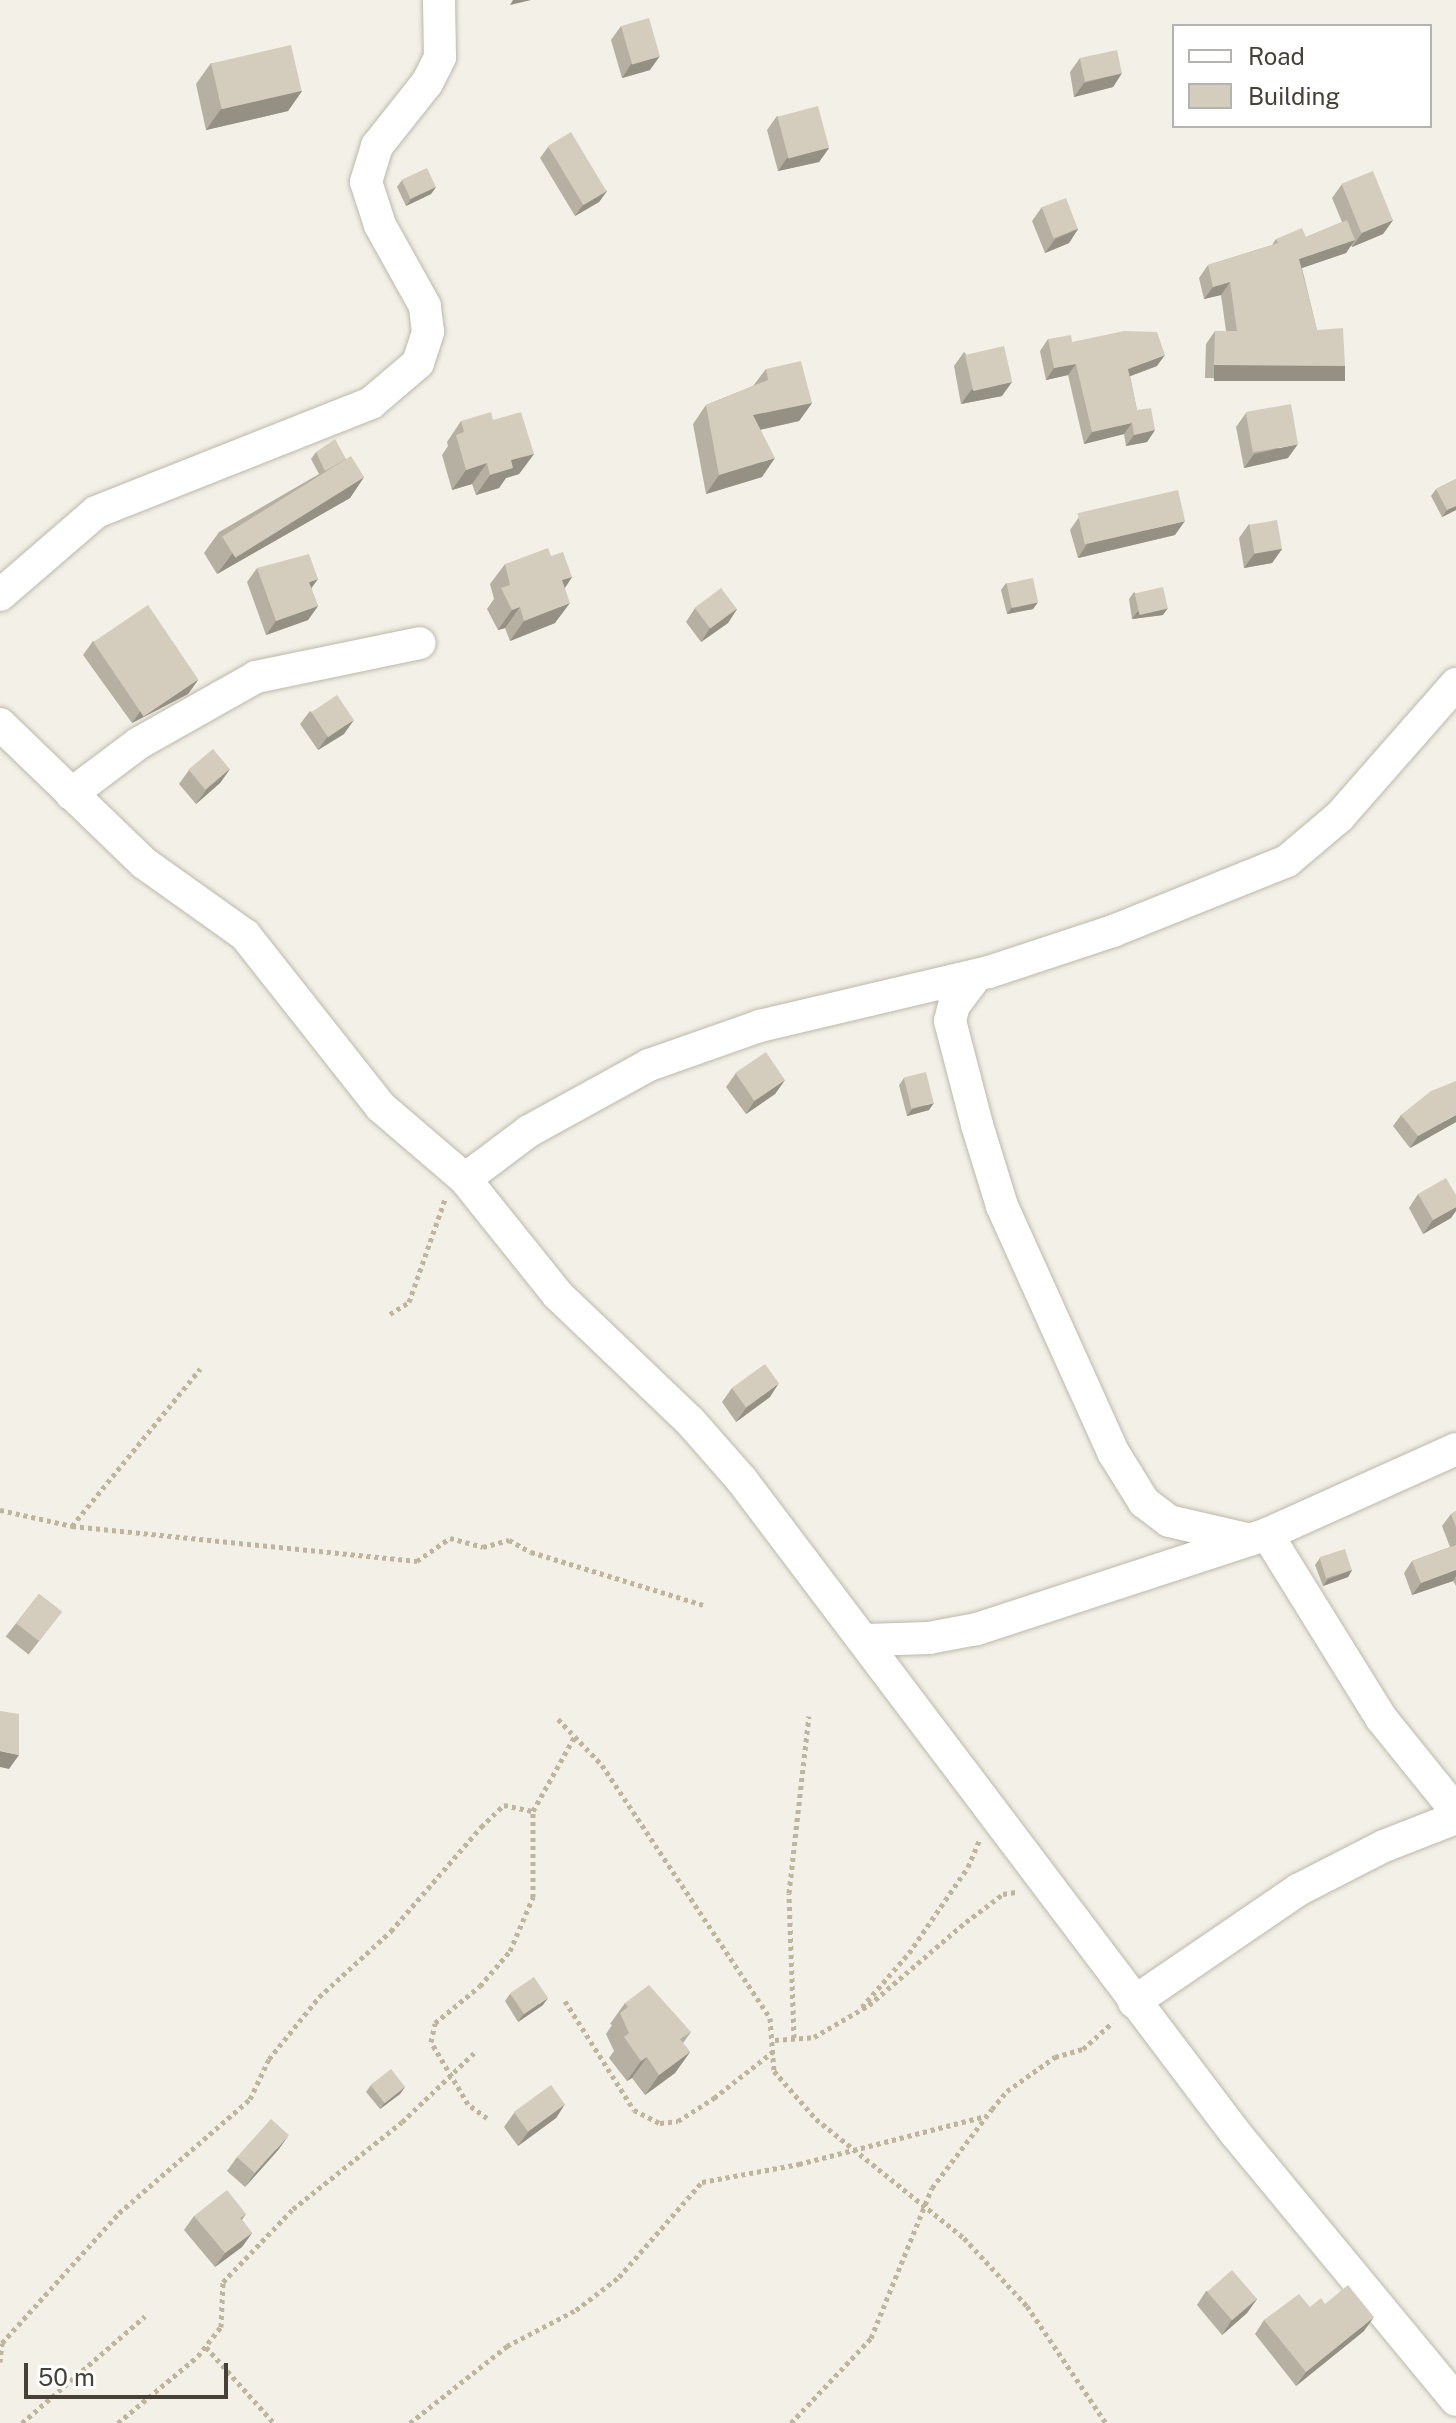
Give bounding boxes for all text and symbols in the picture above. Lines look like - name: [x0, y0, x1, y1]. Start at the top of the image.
- legend: [1172, 24, 1432, 128]
- text: Road: [1248, 42, 1305, 70]
- text: Building: [1248, 82, 1340, 110]
- scale bar: [28, 2347, 232, 2397]
- text: 50 m: [38, 2363, 95, 2391]

